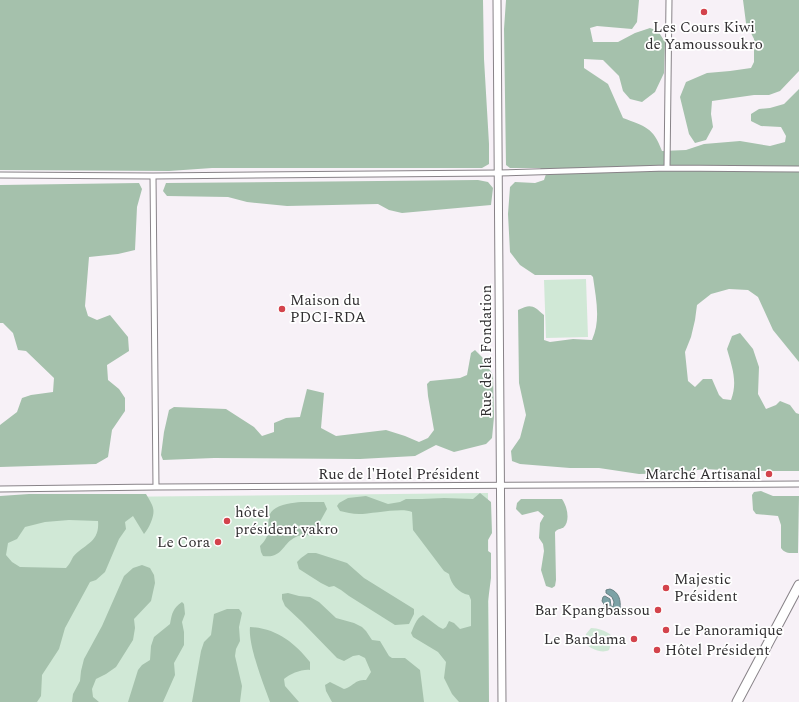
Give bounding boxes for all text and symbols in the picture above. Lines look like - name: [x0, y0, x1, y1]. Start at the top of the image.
- marker: Les Cours Kiwi de Yamoussoukro: [699, 7, 709, 17]
- place label: Les Cours Kiwi de Yamoussoukro: [645, 16, 763, 56]
- street label: Rue de la Fondation: [475, 285, 498, 417]
- place label: Maison du PDCI-RDA: [290, 289, 366, 329]
- marker: Maison du PDCI-RDA: [277, 304, 287, 314]
- street label: Rue de l'Hotel Président: [318, 463, 480, 486]
- place label: Marché Artisanal: [645, 463, 761, 486]
- marker: Marché Artisanal: [764, 469, 774, 479]
- place label: hôtel président yakro: [235, 501, 338, 541]
- marker: hôtel président yakro: [222, 516, 232, 526]
- place label: Le Cora: [157, 531, 211, 554]
- marker: Le Cora: [213, 537, 223, 547]
- place label: Majestic Président: [674, 568, 738, 608]
- marker: Majestic Président: [661, 583, 671, 593]
- place label: Bar Kpangbassou: [534, 599, 650, 622]
- marker: Bar Kpangbassou: [653, 605, 663, 615]
- place label: Le Panoramique: [674, 619, 783, 642]
- marker: Le Panoramique: [661, 625, 671, 635]
- place label: Le Bandama: [544, 628, 627, 651]
- marker: Le Bandama: [629, 634, 639, 644]
- place label: Hôtel Président: [665, 639, 769, 662]
- marker: Hôtel Président: [652, 645, 662, 655]

